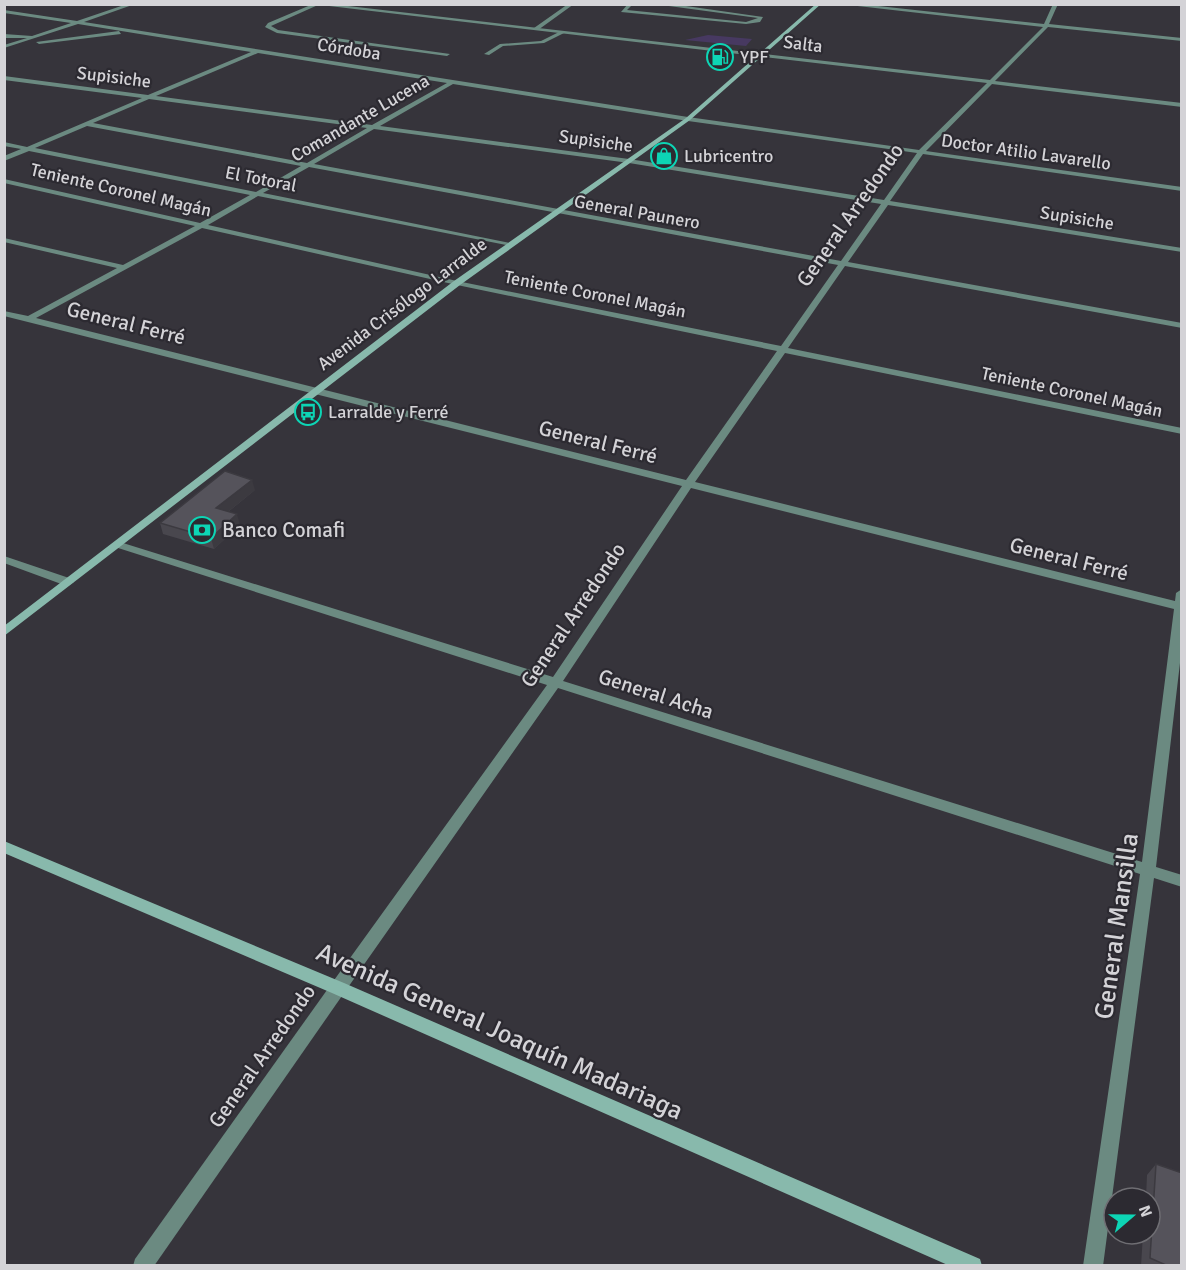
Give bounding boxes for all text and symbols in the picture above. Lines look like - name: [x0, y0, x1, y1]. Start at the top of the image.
- street label: Salta: [782, 31, 824, 57]
- street label: Córdoba: [316, 33, 382, 65]
- fuel station icon: YPF: [705, 42, 735, 72]
- place label: YPF: [740, 46, 769, 68]
- street label: Supisiche: [76, 62, 152, 92]
- street label: Comandante Lucena: [287, 69, 433, 167]
- street label: Supisiche: [558, 125, 634, 157]
- street label: Doctor Atilio Lavarello: [940, 129, 1112, 175]
- street label: General Arredondo: [791, 138, 909, 292]
- shop icon: Lubricentro: [649, 141, 679, 171]
- place label: Lubricentro: [684, 145, 773, 167]
- street label: Teniente Coronel Magán: [28, 158, 214, 222]
- street label: El Totoral: [223, 161, 299, 197]
- street label: General Paunero: [572, 190, 702, 234]
- street label: Supisiche: [1039, 201, 1115, 235]
- street label: Avenida Crisólogo Larralde: [313, 233, 491, 375]
- street label: Teniente Coronel Magán: [502, 266, 688, 322]
- street label: General Ferré: [64, 296, 188, 350]
- street label: Teniente Coronel Magán: [979, 362, 1165, 422]
- bus stop icon: Larralde y Ferré: [293, 397, 323, 427]
- place label: Larralde y Ferré: [328, 401, 448, 423]
- street label: General Ferré: [536, 415, 660, 469]
- bank icon: Banco Comafi: [187, 515, 217, 545]
- place label: Banco Comafi: [222, 517, 345, 543]
- street label: General Ferré: [1007, 532, 1131, 586]
- street label: General Arredondo: [515, 538, 631, 692]
- street label: General Acha: [595, 663, 717, 725]
- street label: General Mansilla: [1088, 831, 1146, 1021]
- street label: Avenida General Joaquín Madariaga: [311, 936, 688, 1127]
- street label: General Arredondo: [203, 979, 321, 1133]
- north arrow: [1102, 1186, 1162, 1246]
- text: N: [1134, 1203, 1156, 1220]

